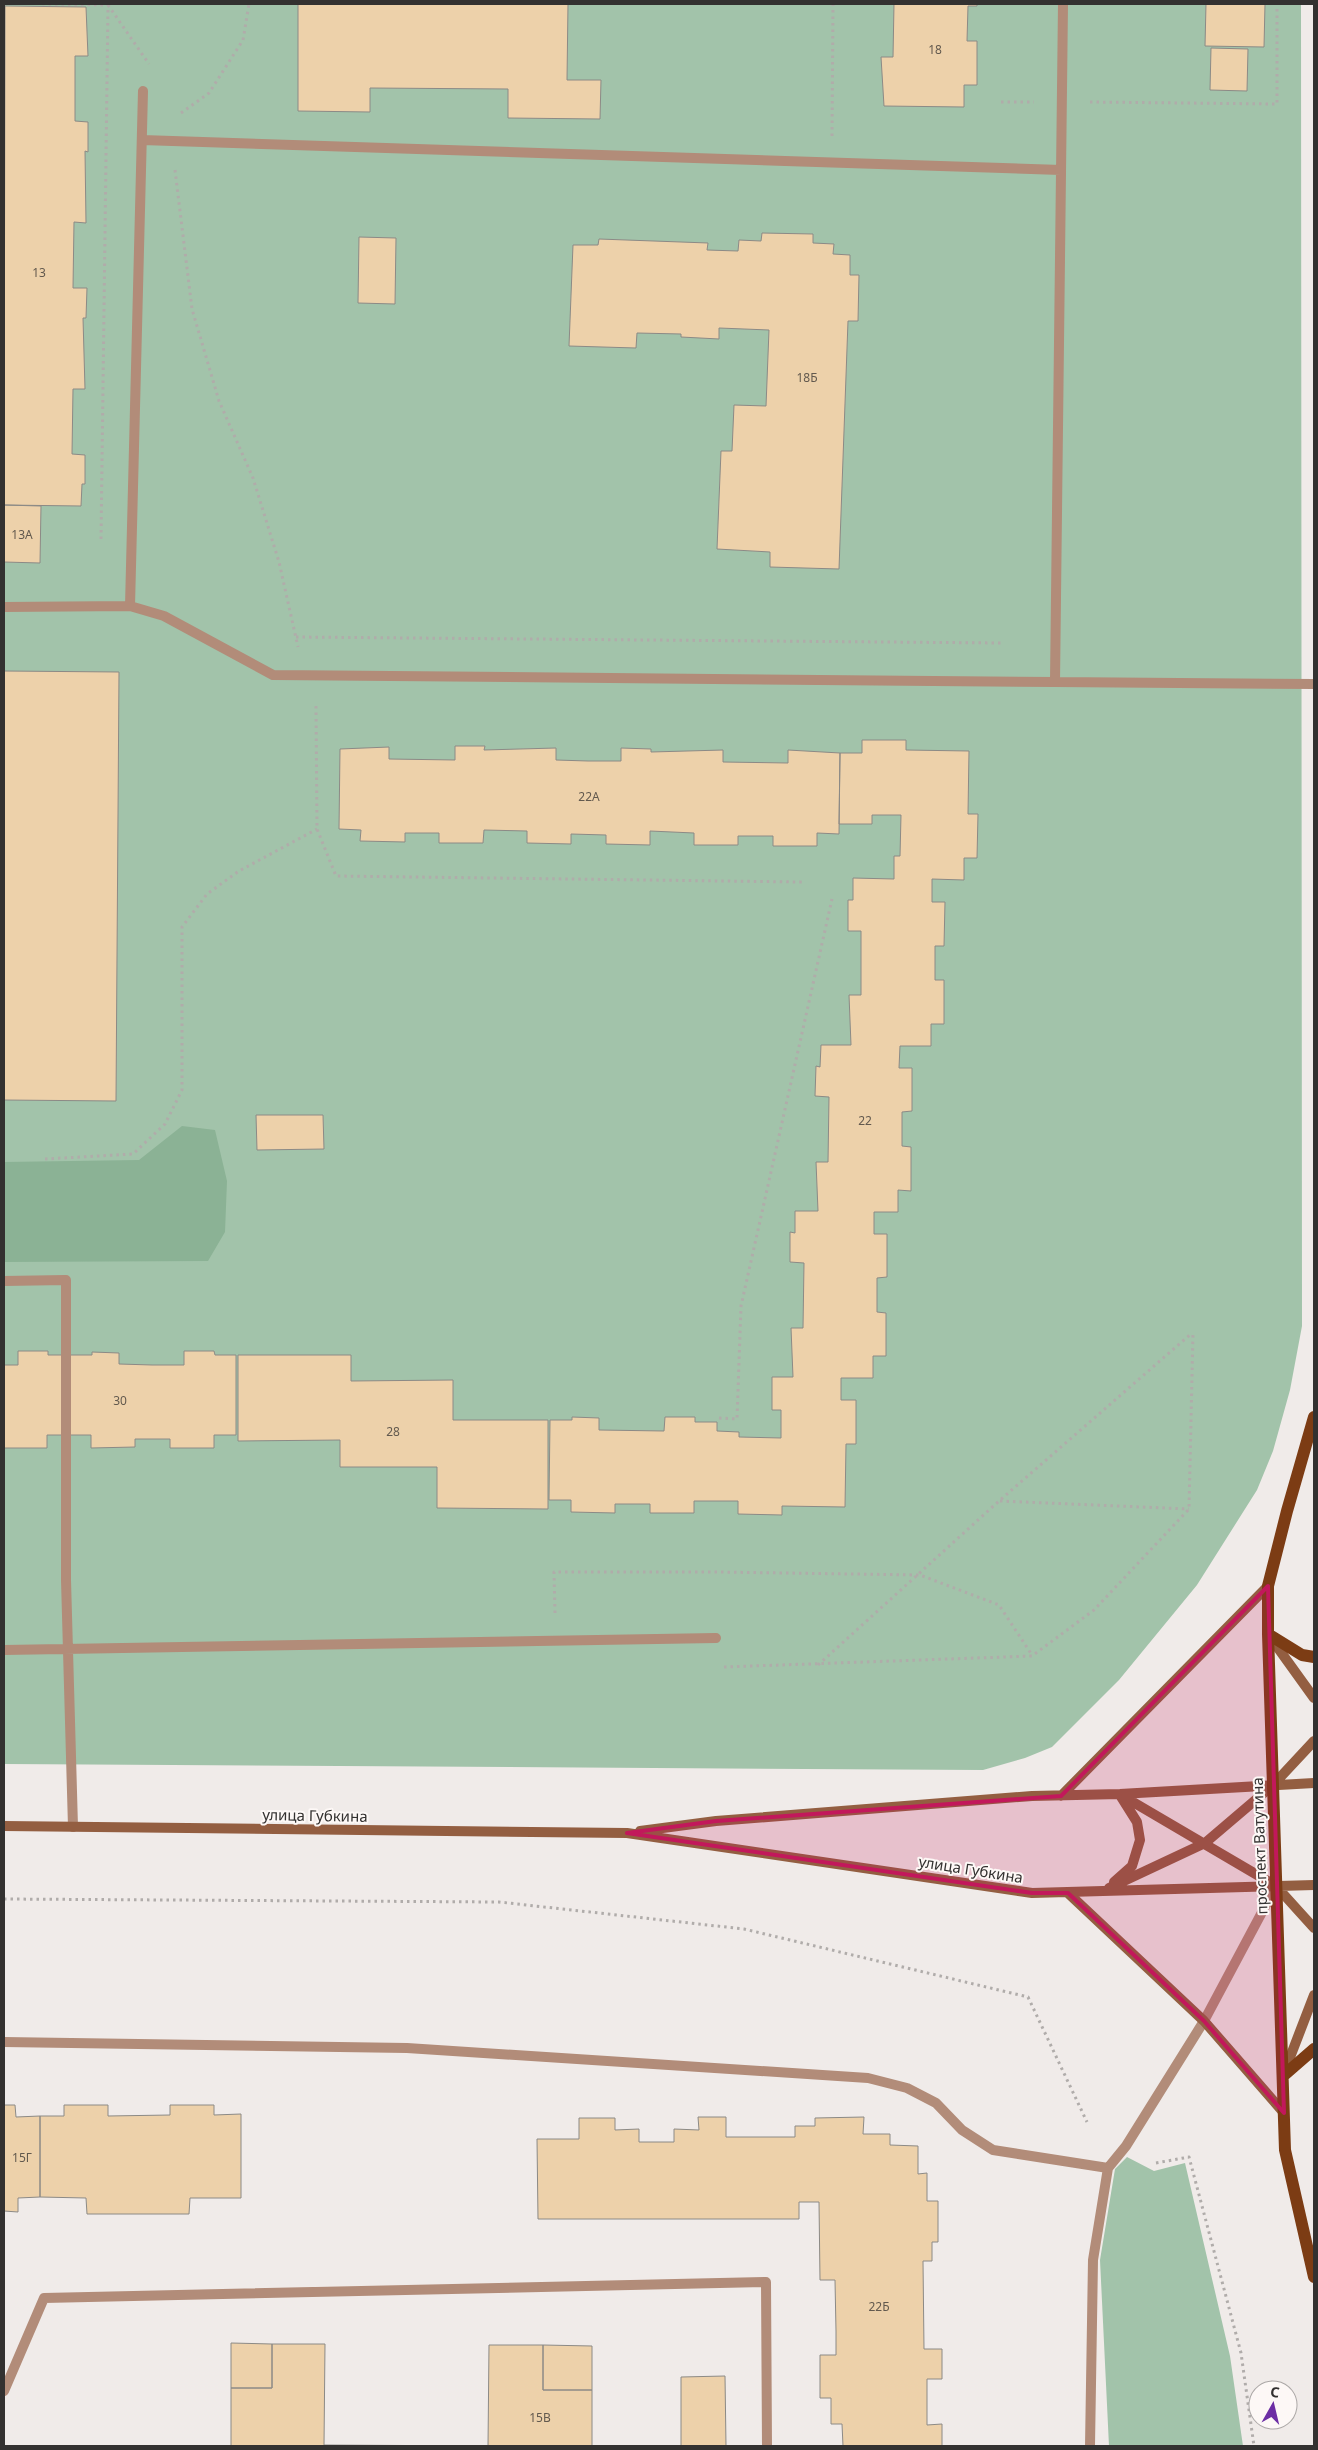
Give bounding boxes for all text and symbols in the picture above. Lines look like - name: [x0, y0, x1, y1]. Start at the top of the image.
- house number: 18: [928, 41, 942, 58]
- house number: 13: [32, 264, 46, 281]
- house number: 18Б: [796, 369, 818, 386]
- house number: 13А: [11, 526, 33, 543]
- house number: 22А: [578, 788, 600, 805]
- house number: 22: [858, 1112, 872, 1129]
- house number: 30: [113, 1392, 127, 1409]
- house number: 28: [386, 1423, 400, 1440]
- street label: проспект Ватутина: [1247, 1777, 1271, 1915]
- street label: улица Губкина: [262, 1804, 368, 1826]
- street label: улица Губкина: [917, 1851, 1025, 1887]
- house number: 15Г: [12, 2149, 32, 2166]
- house number: 22Б: [868, 2298, 890, 2315]
- north arrow: [1248, 2380, 1298, 2430]
- text: С: [1269, 2382, 1281, 2402]
- house number: 15В: [529, 2409, 551, 2426]

